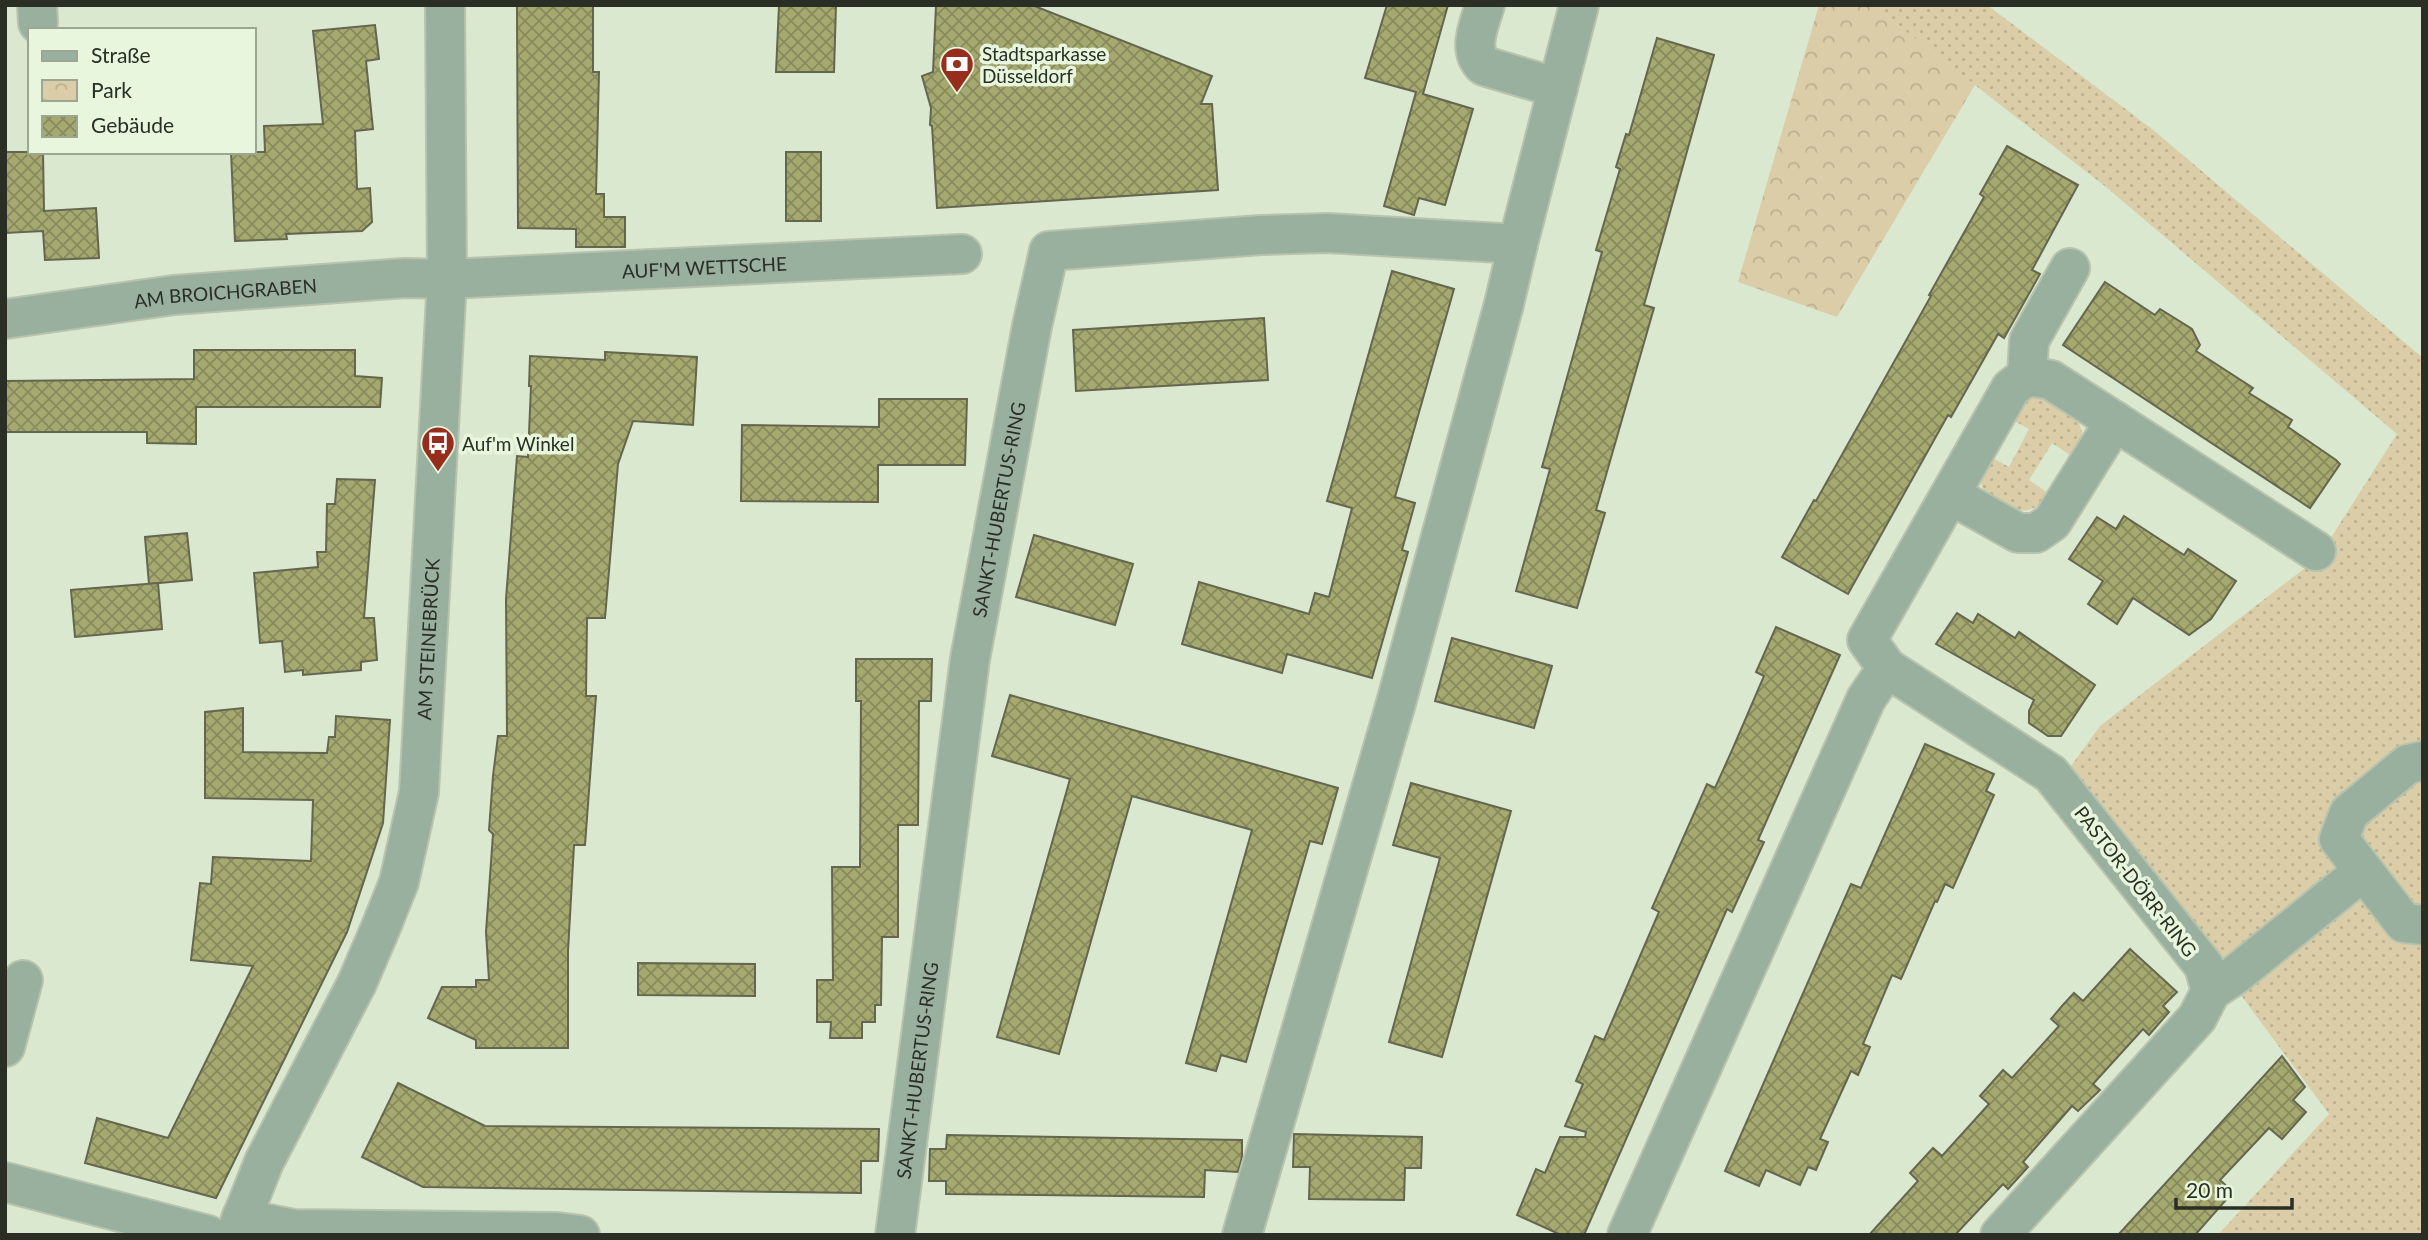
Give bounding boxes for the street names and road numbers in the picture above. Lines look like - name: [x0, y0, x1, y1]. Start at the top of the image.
- street label: AUF'M WETTSCHE: [621, 251, 787, 282]
- street label: AM BROICHGRABEN: [132, 273, 318, 312]
- street label: SANKT-HUBERTUS-RING: [967, 400, 1029, 619]
- street label: AM STEINEBRÜCK: [411, 557, 443, 721]
- street label: PASTOR-DÖRR-RING: [2070, 801, 2202, 961]
- street label: SANKT-HUBERTUS-RING: [891, 960, 942, 1180]

